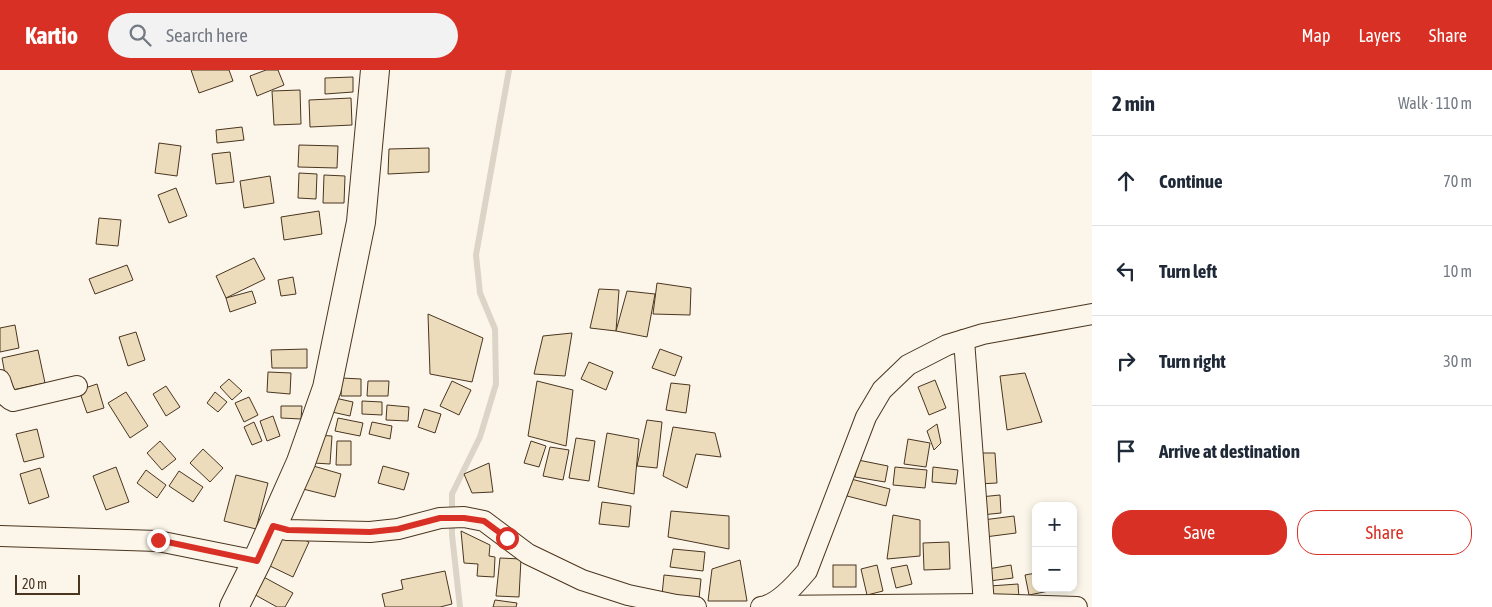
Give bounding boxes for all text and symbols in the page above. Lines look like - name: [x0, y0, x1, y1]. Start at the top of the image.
- search box: [108, 13, 458, 58]
- icon: search: [126, 21, 154, 49]
- text: Kartio: [25, 22, 78, 49]
- text: Search here: [166, 24, 248, 46]
- text: Map: [1301, 25, 1330, 46]
- text: Layers: [1358, 25, 1401, 46]
- text: Share: [1429, 25, 1467, 46]
- text: 2 min: [1112, 91, 1155, 115]
- text: Walk · 110 m: [1398, 94, 1472, 112]
- icon: ahead: [1112, 167, 1140, 195]
- text: Continue: [1159, 170, 1223, 192]
- text: 70 m: [1443, 172, 1472, 190]
- icon: left: [1112, 257, 1140, 285]
- text: Turn left: [1159, 260, 1217, 282]
- text: 10 m: [1443, 262, 1472, 280]
- icon: right: [1112, 347, 1140, 375]
- text: Turn right: [1159, 350, 1226, 372]
- text: 30 m: [1443, 352, 1472, 370]
- icon: arrive: [1112, 437, 1140, 465]
- text: Arrive at destination: [1159, 440, 1300, 462]
- map controls: [1032, 502, 1077, 592]
- button: +: [1032, 502, 1077, 547]
- button: Save: [1112, 510, 1287, 555]
- button: Share: [1297, 510, 1472, 555]
- route start: [496, 527, 519, 550]
- route end: [147, 529, 170, 552]
- button: −: [1032, 547, 1077, 592]
- scale bar: [15, 572, 80, 595]
- text: 20 m: [22, 576, 47, 592]

